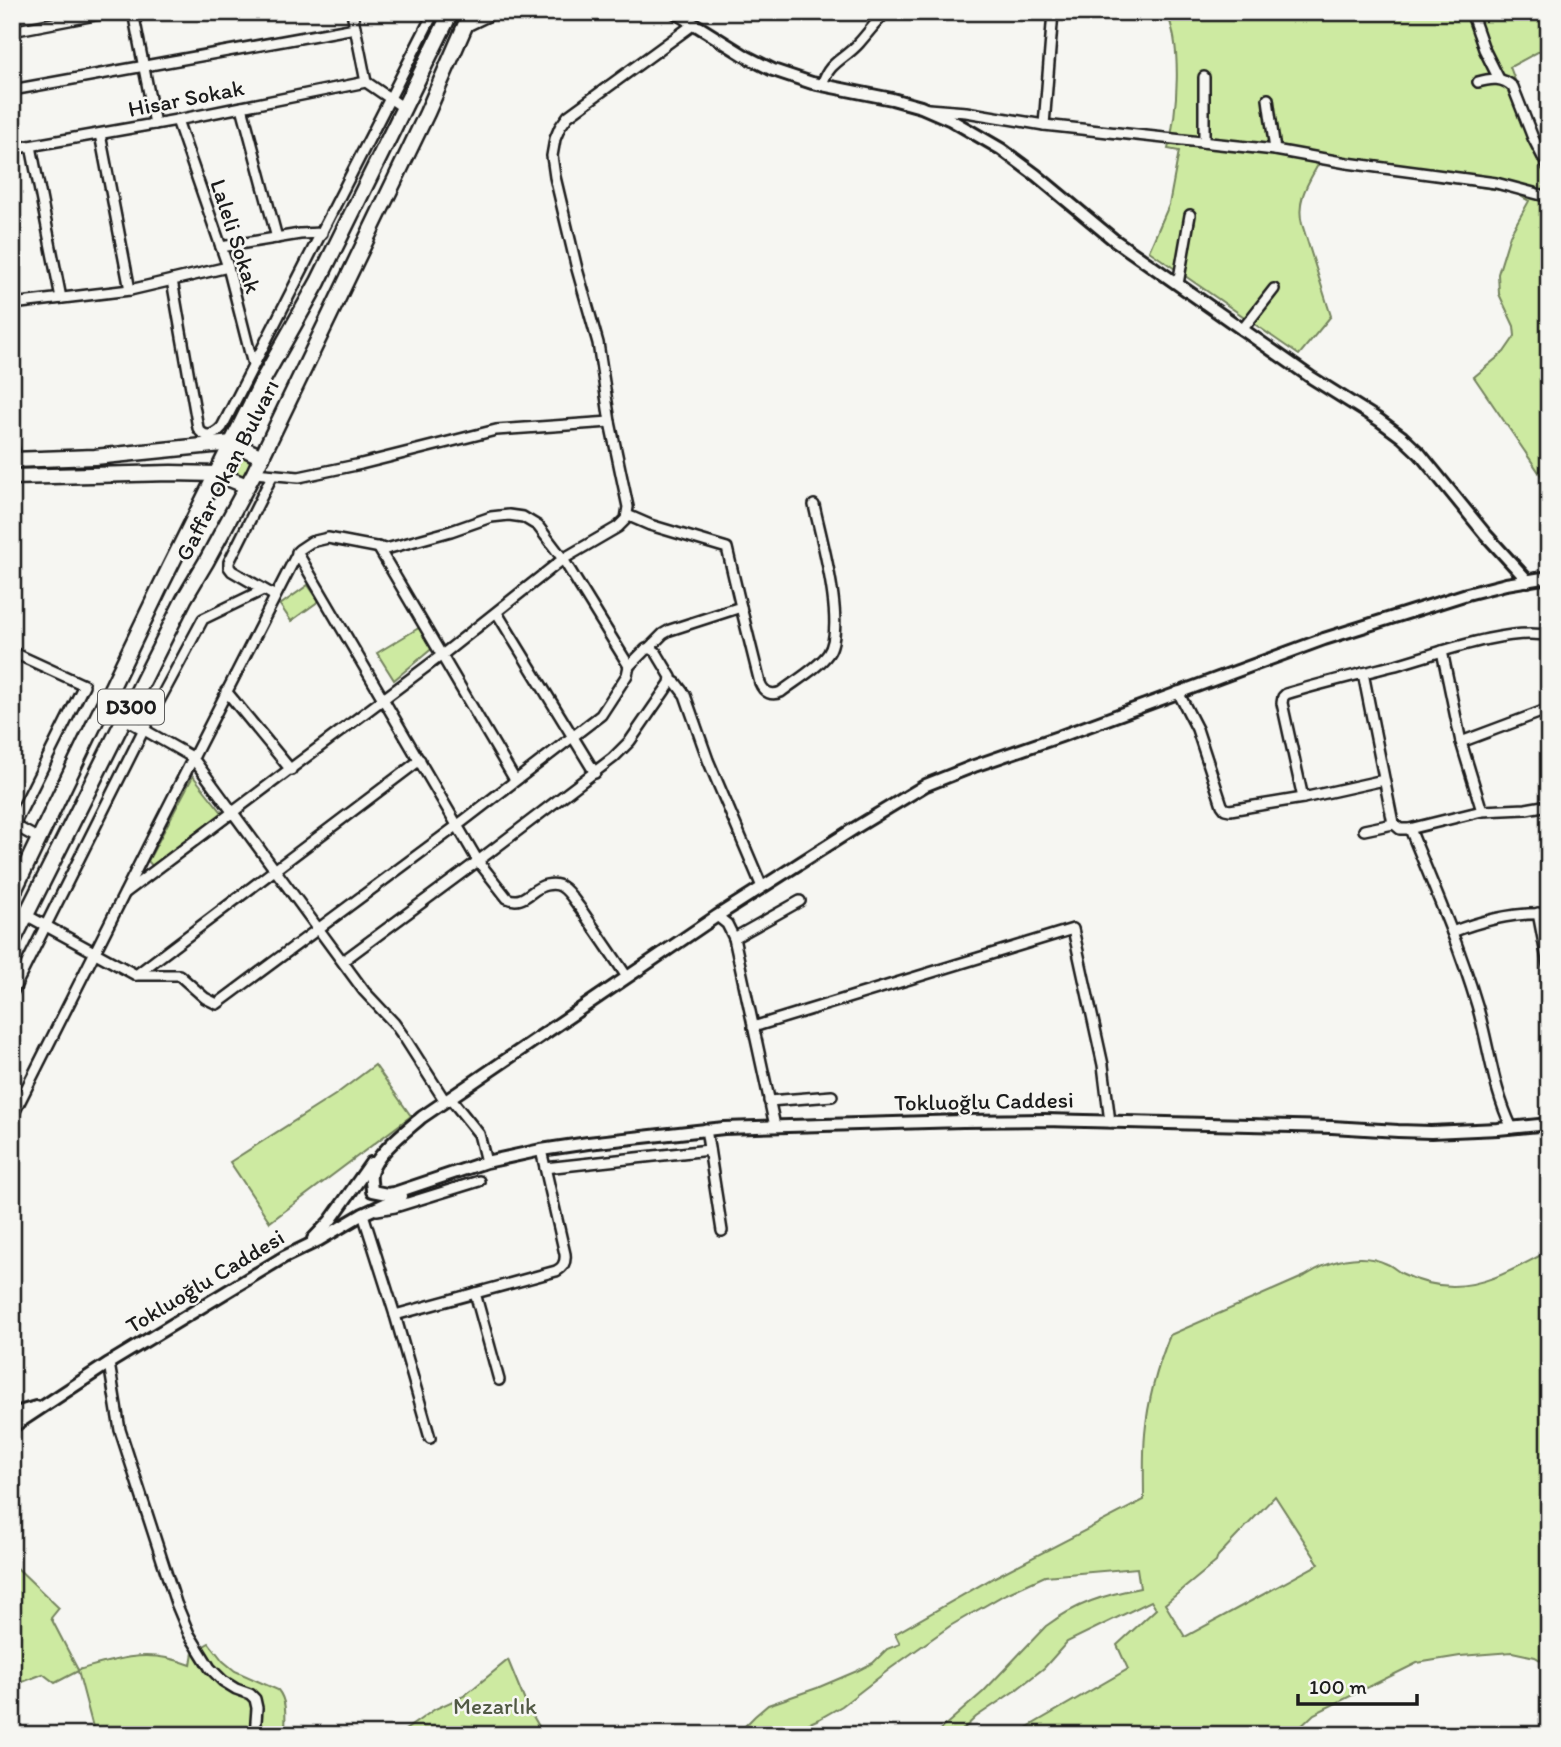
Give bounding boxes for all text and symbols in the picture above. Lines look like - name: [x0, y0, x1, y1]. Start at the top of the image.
- street label: Hisar Sokak: [126, 73, 246, 123]
- street label: Laleli Sokak: [204, 175, 268, 297]
- street label: Gaffar Okan Bulvarı: [169, 375, 285, 565]
- road number: D300: [98, 690, 164, 724]
- street label: Tokluoğlu Caddesi: [894, 1085, 1074, 1117]
- street label: Tokluoğlu Caddesi: [121, 1223, 289, 1339]
- scale bar: [1298, 1663, 1418, 1707]
- text: 100 m: [1309, 1674, 1367, 1699]
- park label: Mezarlık: [453, 1692, 537, 1720]

